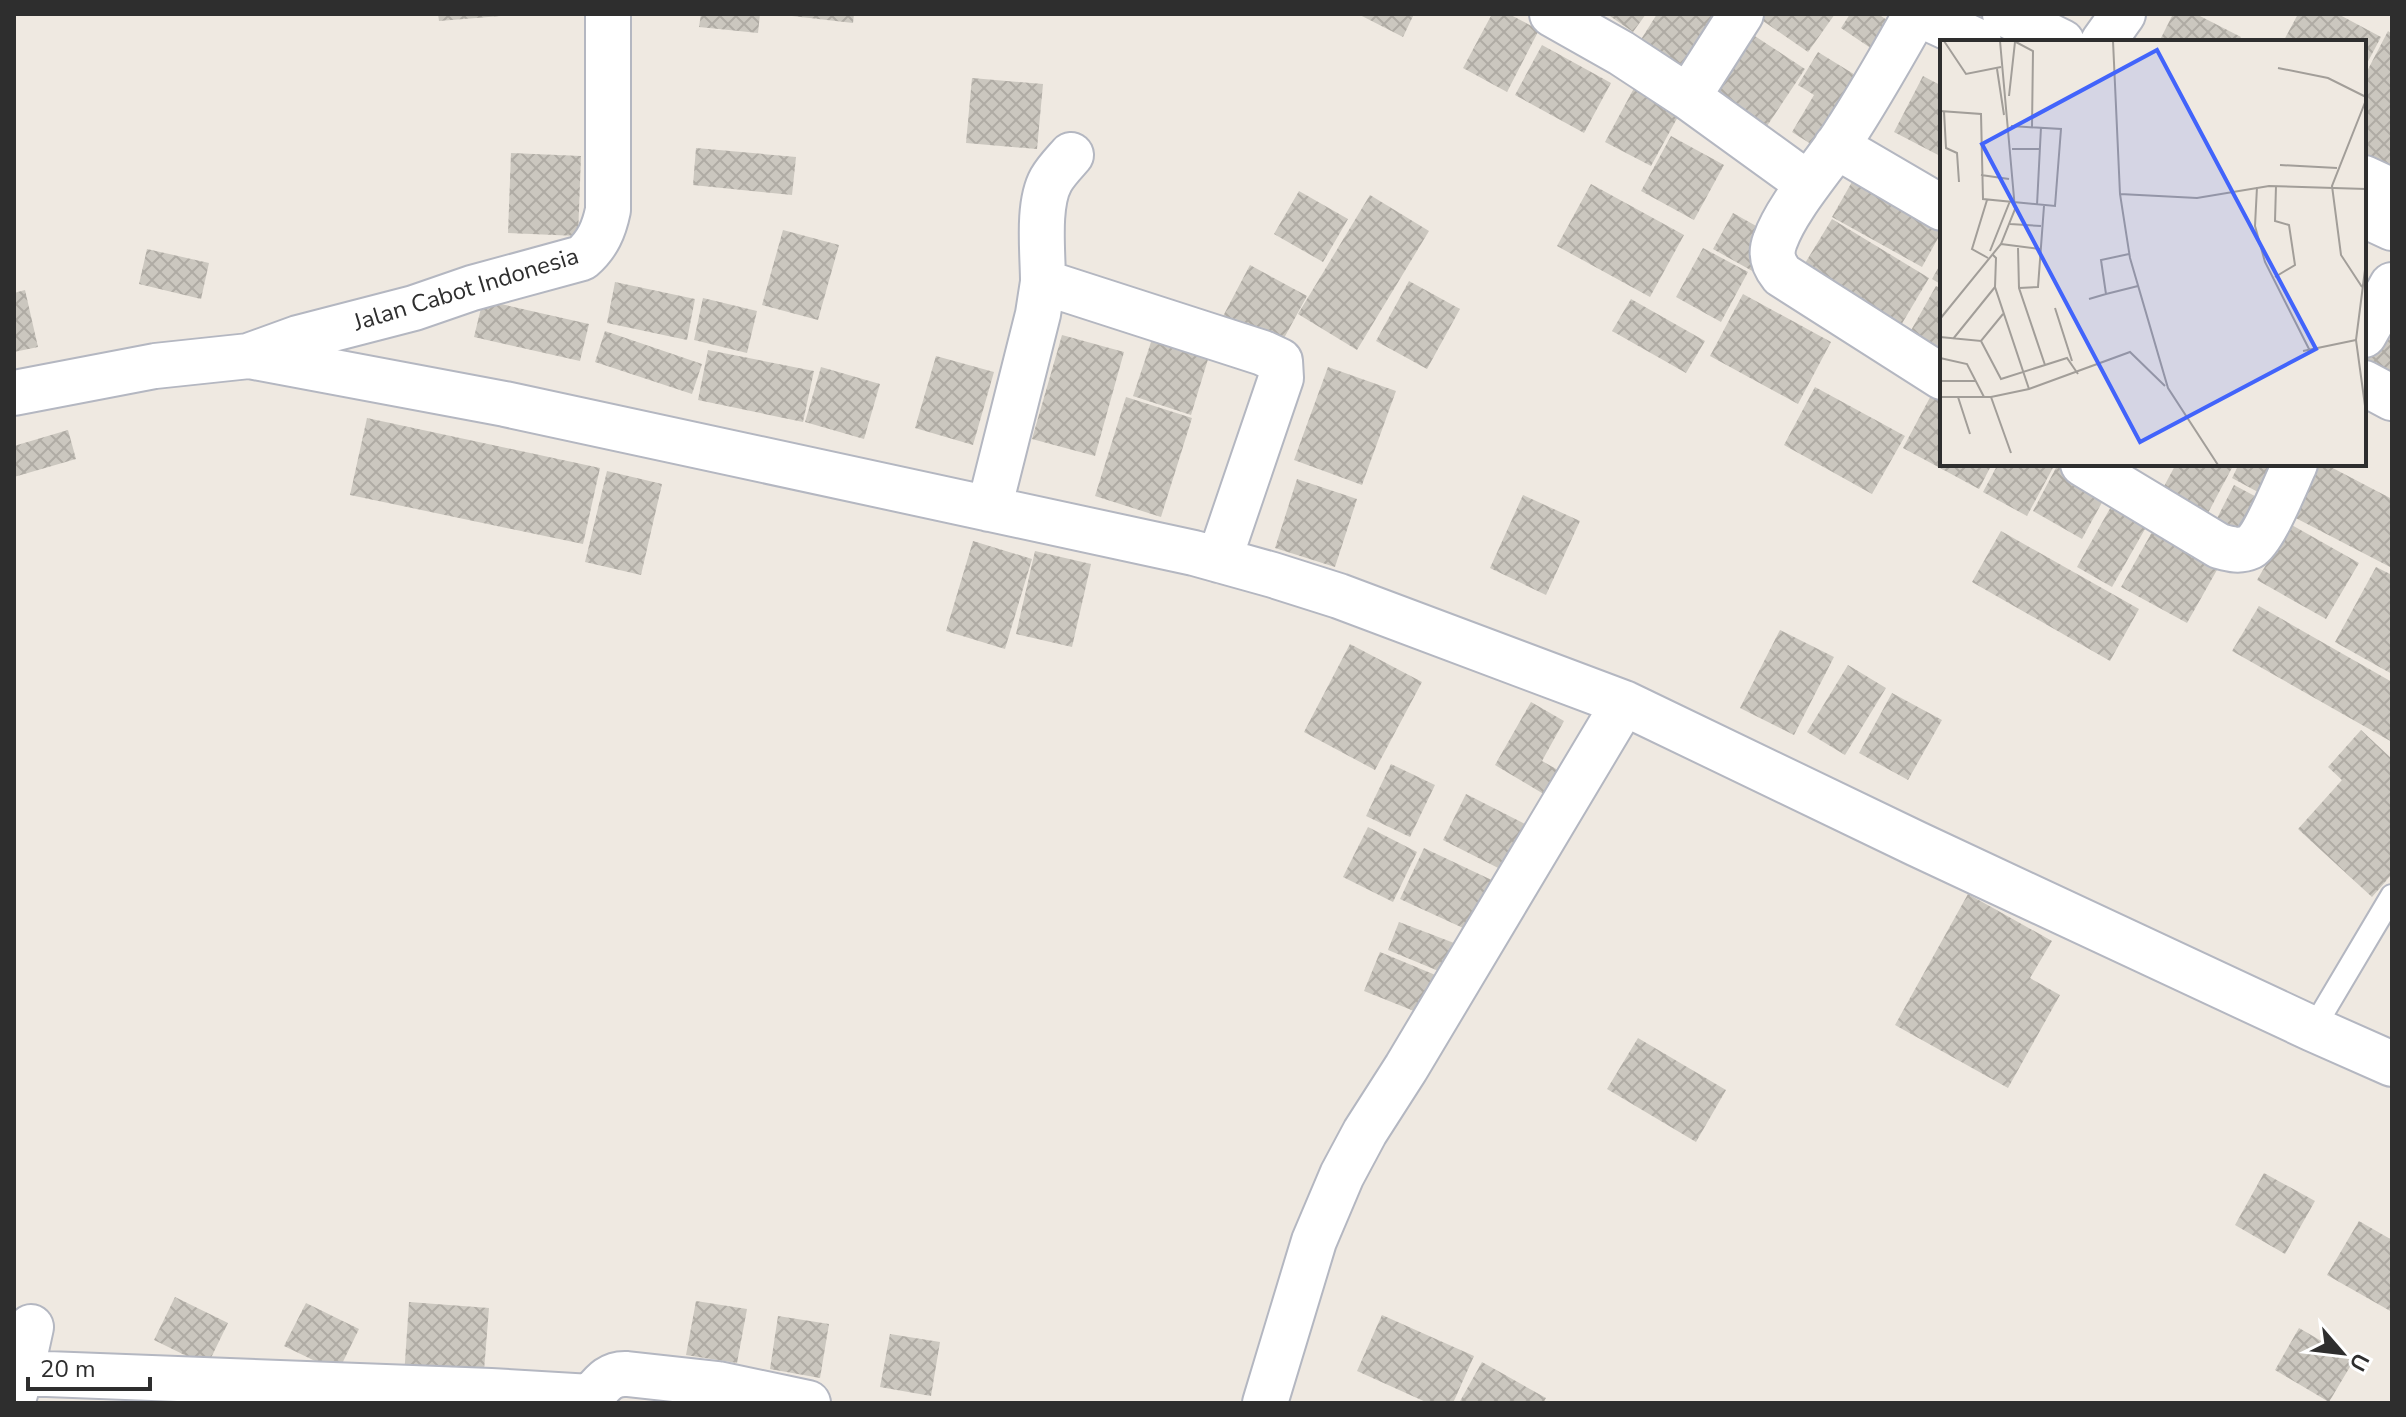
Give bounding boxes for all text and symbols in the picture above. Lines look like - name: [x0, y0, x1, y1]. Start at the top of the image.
- inset map: [1940, 40, 2366, 466]
- street label: Jalan Cabot Indonesia: [349, 240, 582, 339]
- north arrow: [2302, 1313, 2382, 1393]
- scale bar: [28, 1341, 150, 1391]
- text: U: [2342, 1348, 2376, 1376]
- text: 20 m: [40, 1353, 96, 1385]

